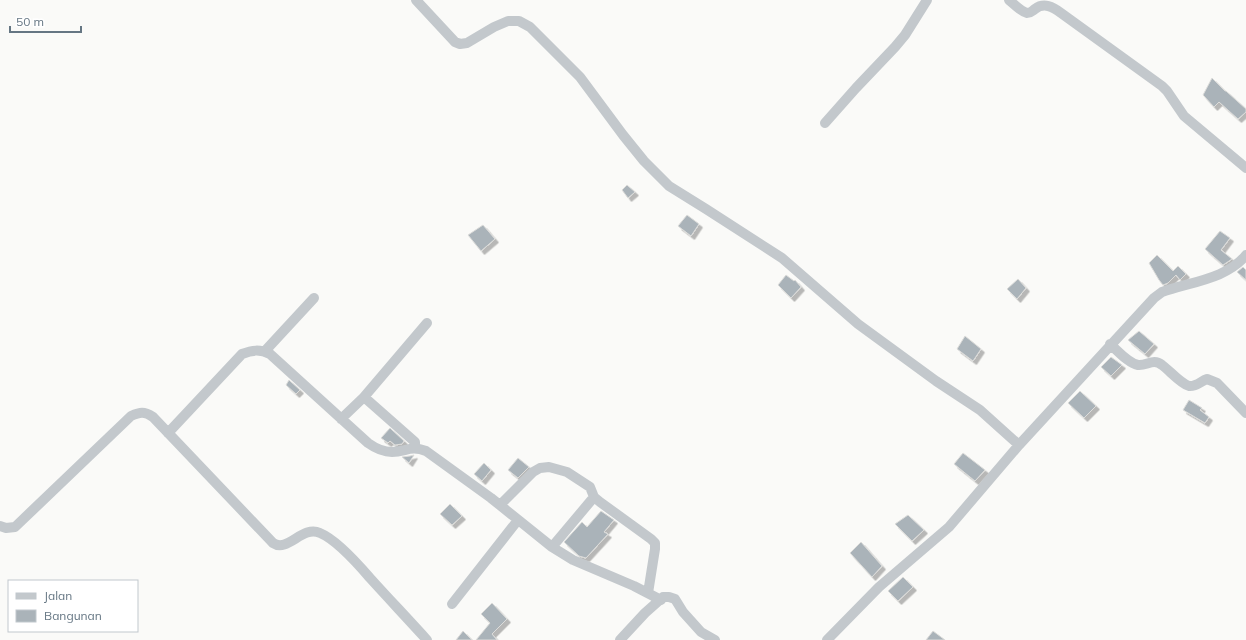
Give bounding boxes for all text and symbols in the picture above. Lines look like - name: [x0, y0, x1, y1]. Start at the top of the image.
- scale bar: [10, 8, 81, 34]
- text: 50 m: [16, 14, 44, 29]
- legend: [8, 580, 138, 632]
- text: Jalan: [44, 588, 72, 603]
- text: Bangunan: [44, 608, 102, 623]

